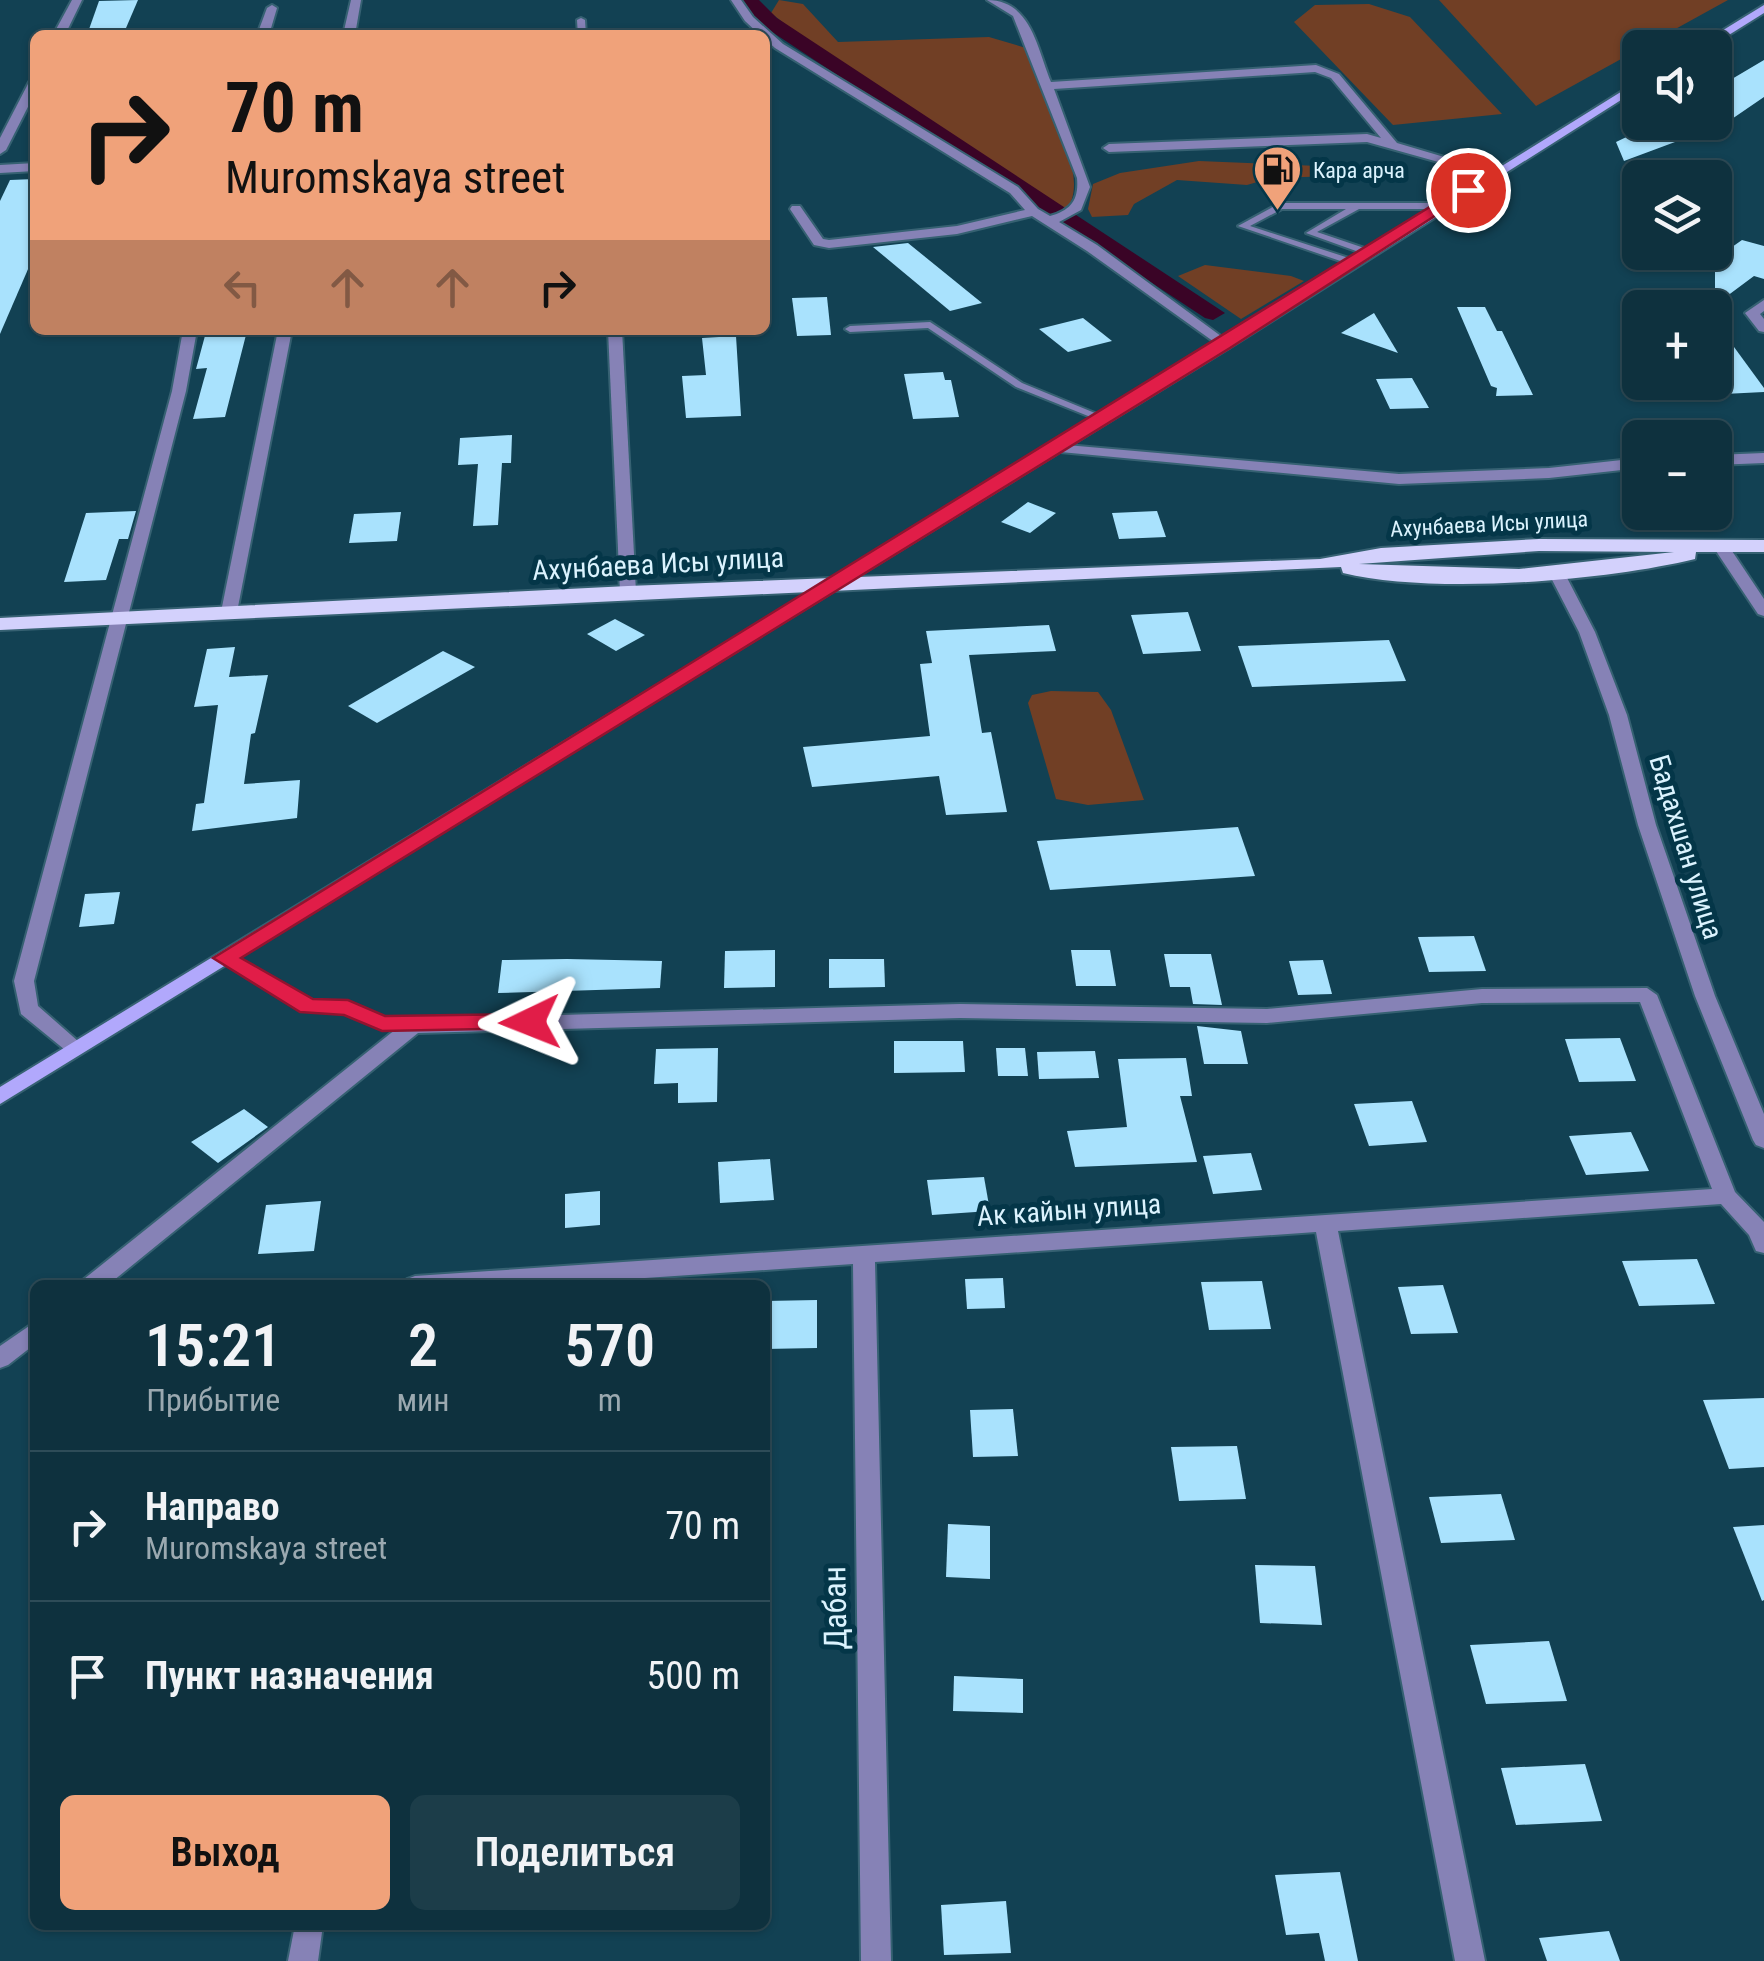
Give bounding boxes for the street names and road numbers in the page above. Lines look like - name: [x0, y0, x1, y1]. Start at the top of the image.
- street label: Ахунбаева Исы улица: [1390, 506, 1588, 542]
- street label: Ахунбаева Исы улица: [531, 541, 785, 587]
- street label: Бадахшан улица: [1642, 751, 1730, 943]
- street label: Ак кайын улица: [976, 1187, 1162, 1233]
- street label: Дабан: [815, 1566, 855, 1650]

